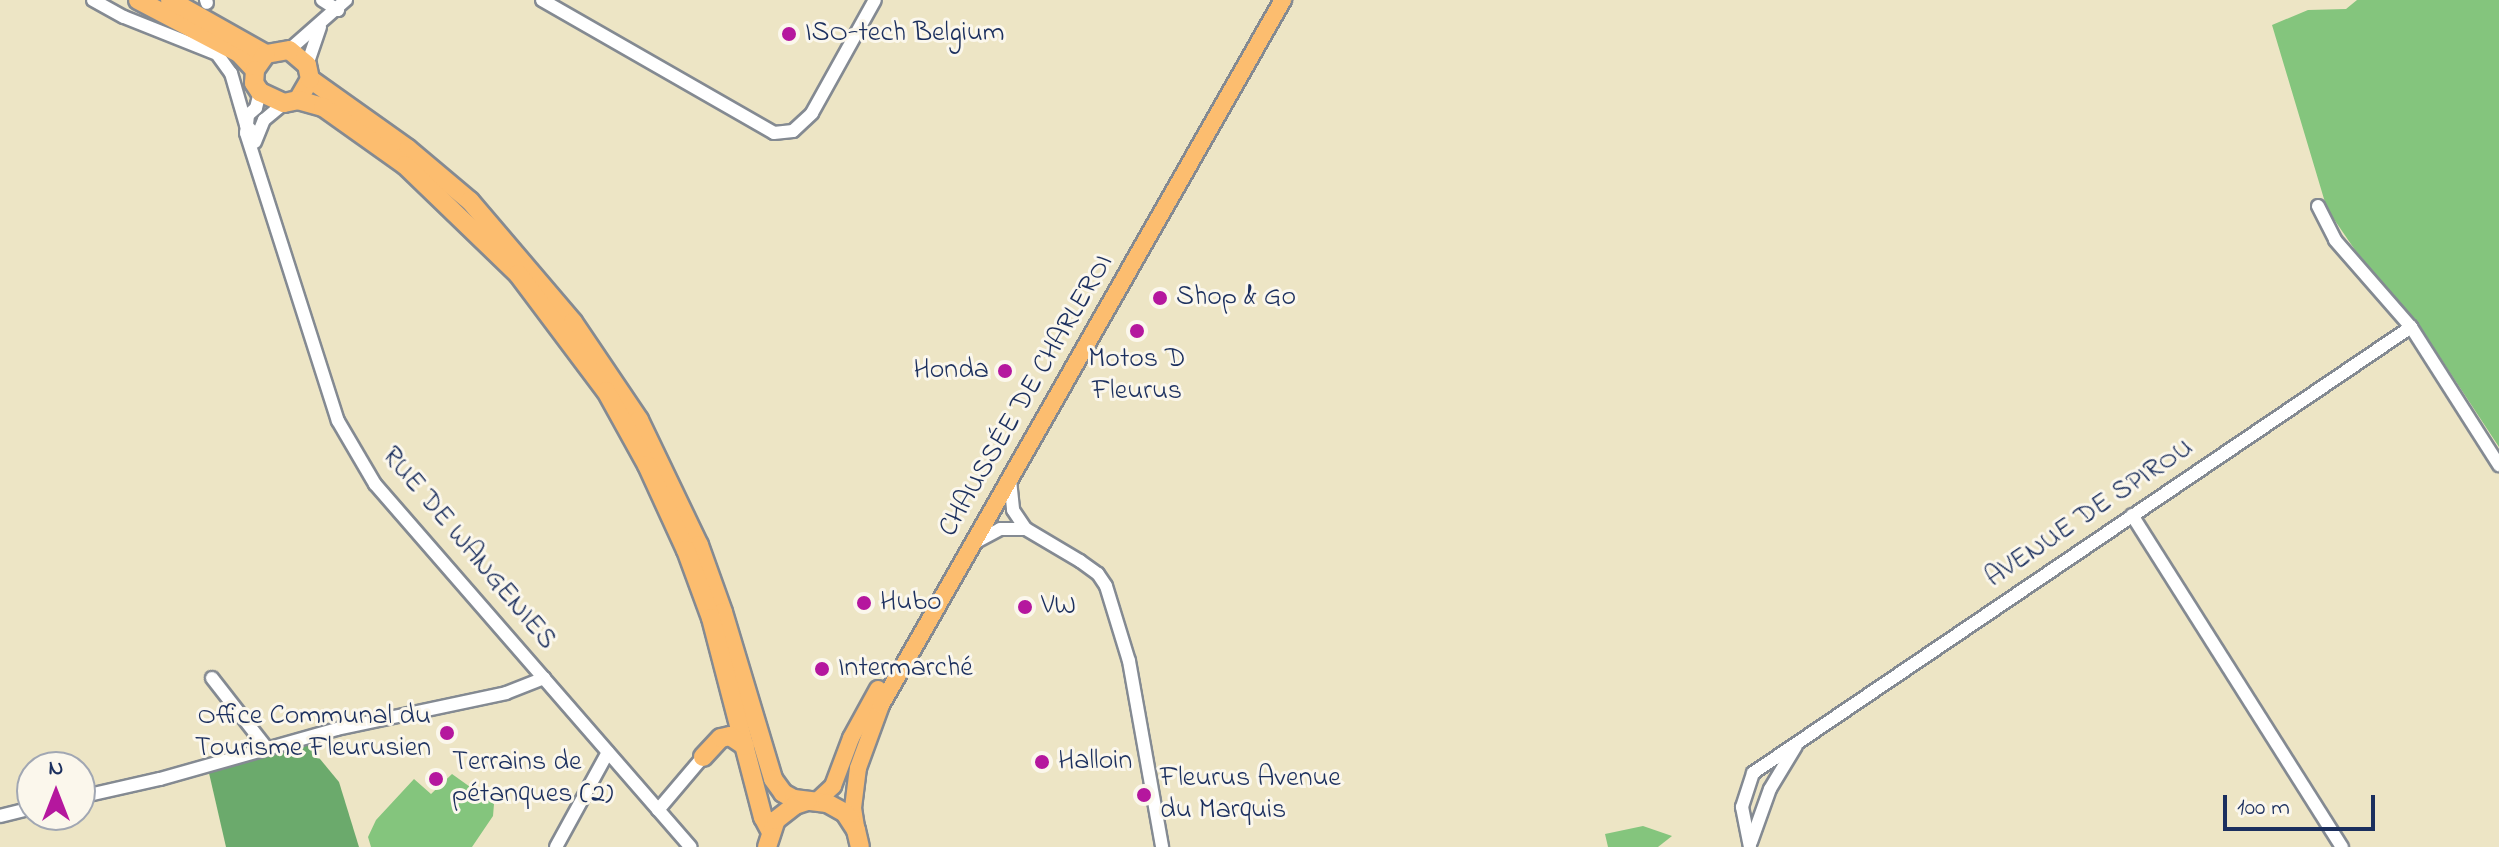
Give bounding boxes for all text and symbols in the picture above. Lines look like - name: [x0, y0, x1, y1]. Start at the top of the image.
- place label: ISO-tech Belgium: [805, 17, 1005, 51]
- marker: ISO-tech Belgium: [780, 25, 798, 43]
- street label: CHAUSSÉE DE CHARLEROI: [932, 249, 1122, 543]
- place label: Shop & Go: [1176, 281, 1296, 315]
- marker: Shop & Go: [1151, 289, 1169, 307]
- marker: Motos D Fleurus: [1128, 322, 1146, 340]
- place label: Motos D Fleurus: [1088, 343, 1186, 409]
- place label: Honda: [914, 354, 989, 388]
- marker: Honda: [996, 362, 1014, 380]
- street label: AVENUE DE SPIROU: [1980, 432, 2200, 596]
- street label: RUE DE WANGENIES: [373, 441, 563, 657]
- place label: Hubo: [880, 586, 942, 620]
- place label: VW: [1041, 590, 1076, 624]
- marker: Hubo: [855, 594, 873, 612]
- marker: VW: [1016, 598, 1034, 616]
- place label: Intermarché: [838, 652, 973, 686]
- marker: Intermarché: [813, 660, 831, 678]
- place label: Office Communal du Tourisme Fleurusien: [195, 700, 431, 766]
- marker: Office Communal du Tourisme Fleurusien: [438, 724, 456, 742]
- place label: Halloin: [1058, 745, 1132, 779]
- place label: Terrains de pétanques (2): [452, 746, 613, 812]
- north arrow: [16, 751, 96, 831]
- text: N: [49, 753, 63, 785]
- marker: Halloin: [1033, 753, 1051, 771]
- place label: Fleurus Avenue du Marquis: [1160, 762, 1341, 828]
- marker: Terrains de pétanques (2): [427, 770, 445, 788]
- scale bar: [2227, 779, 2379, 829]
- marker: Fleurus Avenue du Marquis: [1135, 786, 1153, 804]
- text: 100 m: [2237, 791, 2290, 826]

